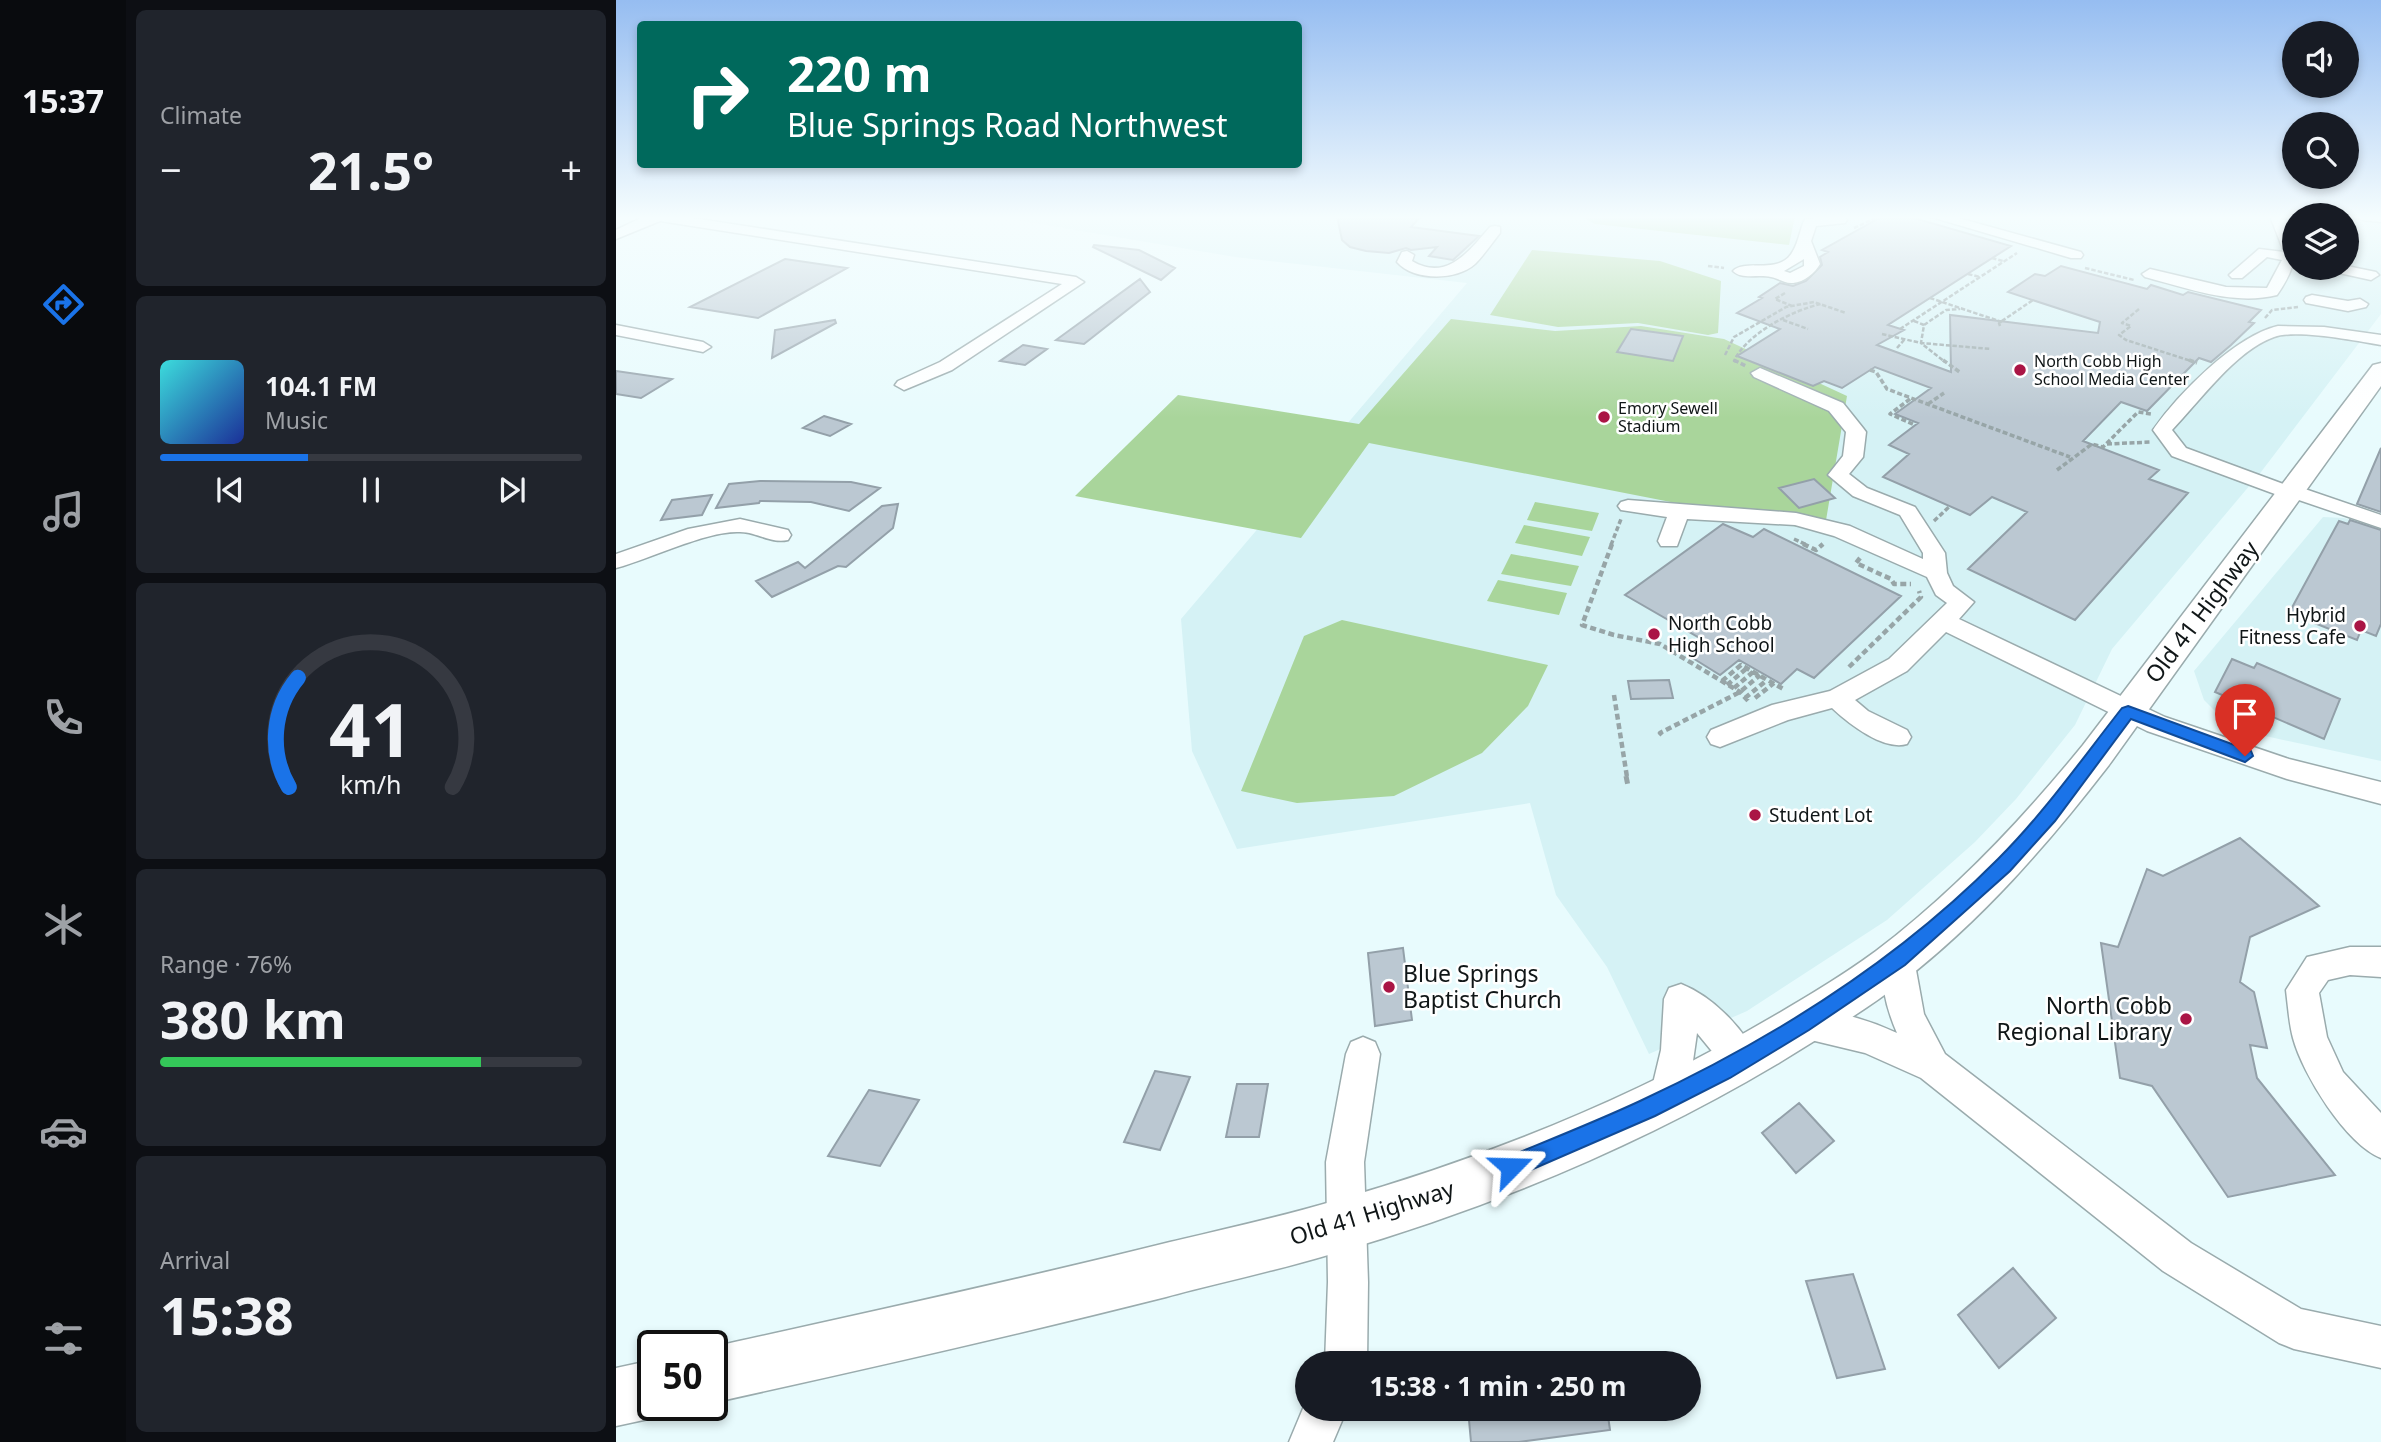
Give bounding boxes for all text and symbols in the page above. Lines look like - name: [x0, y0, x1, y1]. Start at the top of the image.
- map controls: [2282, 21, 2359, 280]
- button: sound: [2282, 21, 2359, 98]
- text: 220 m: [787, 40, 932, 106]
- icon: right: [672, 49, 763, 140]
- text: 15:37: [22, 79, 104, 122]
- text: Climate: [160, 99, 242, 131]
- text: Blue Springs Road Northwest: [787, 103, 1228, 146]
- button: search: [2282, 112, 2359, 189]
- text: 21.5°: [308, 134, 434, 205]
- text: −: [160, 143, 182, 195]
- text: +: [560, 143, 582, 195]
- button: layers: [2282, 203, 2359, 280]
- icon: directions: [39, 280, 88, 329]
- place label: North Cobb High School Media Center: [2034, 350, 2189, 390]
- marker: North Cobb High School Media Center: [2012, 362, 2028, 378]
- text: 104.1 FM: [265, 368, 377, 404]
- place label: Emory Sewell Stadium: [1618, 397, 1718, 437]
- text: Music: [265, 404, 328, 436]
- marker: Emory Sewell Stadium: [1596, 409, 1612, 425]
- icon: previous: [211, 471, 249, 509]
- icon: pause: [352, 471, 390, 509]
- icon: next: [493, 471, 531, 509]
- icon: music: [39, 487, 88, 536]
- street label: Old 41 Highway: [2137, 534, 2265, 689]
- place label: Hybrid Fitness Cafe: [2239, 602, 2346, 650]
- place label: North Cobb High School: [1668, 610, 1775, 658]
- marker: Hybrid Fitness Cafe: [2352, 618, 2368, 634]
- marker: North Cobb High School: [1646, 626, 1662, 642]
- text: 41: [329, 679, 413, 778]
- pin: [2215, 684, 2275, 756]
- icon: phone: [39, 693, 88, 742]
- icon: arrive: [2226, 695, 2264, 733]
- text: km/h: [340, 767, 402, 801]
- place label: Student Lot: [1769, 802, 1872, 828]
- marker: Student Lot: [1747, 807, 1763, 823]
- icon: climate: [39, 900, 88, 949]
- text: Range · 76%: [160, 948, 292, 980]
- place label: Blue Springs Baptist Church: [1403, 957, 1562, 1015]
- marker: Blue Springs Baptist Church: [1381, 979, 1397, 995]
- text: 380 km: [160, 983, 346, 1054]
- place label: North Cobb Regional Library: [1996, 989, 2172, 1047]
- marker: North Cobb Regional Library: [2178, 1011, 2194, 1027]
- icon: car: [39, 1107, 88, 1156]
- position arrow: [1474, 1130, 1548, 1204]
- street label: Old 41 Highway: [1286, 1172, 1458, 1252]
- text: Arrival: [160, 1244, 230, 1276]
- text: 15:38: [160, 1279, 294, 1350]
- icon: filters: [39, 1314, 88, 1363]
- speed limit sign: 50: [637, 1330, 728, 1421]
- text: 15:38 · 1 min · 250 m: [1370, 1368, 1626, 1404]

